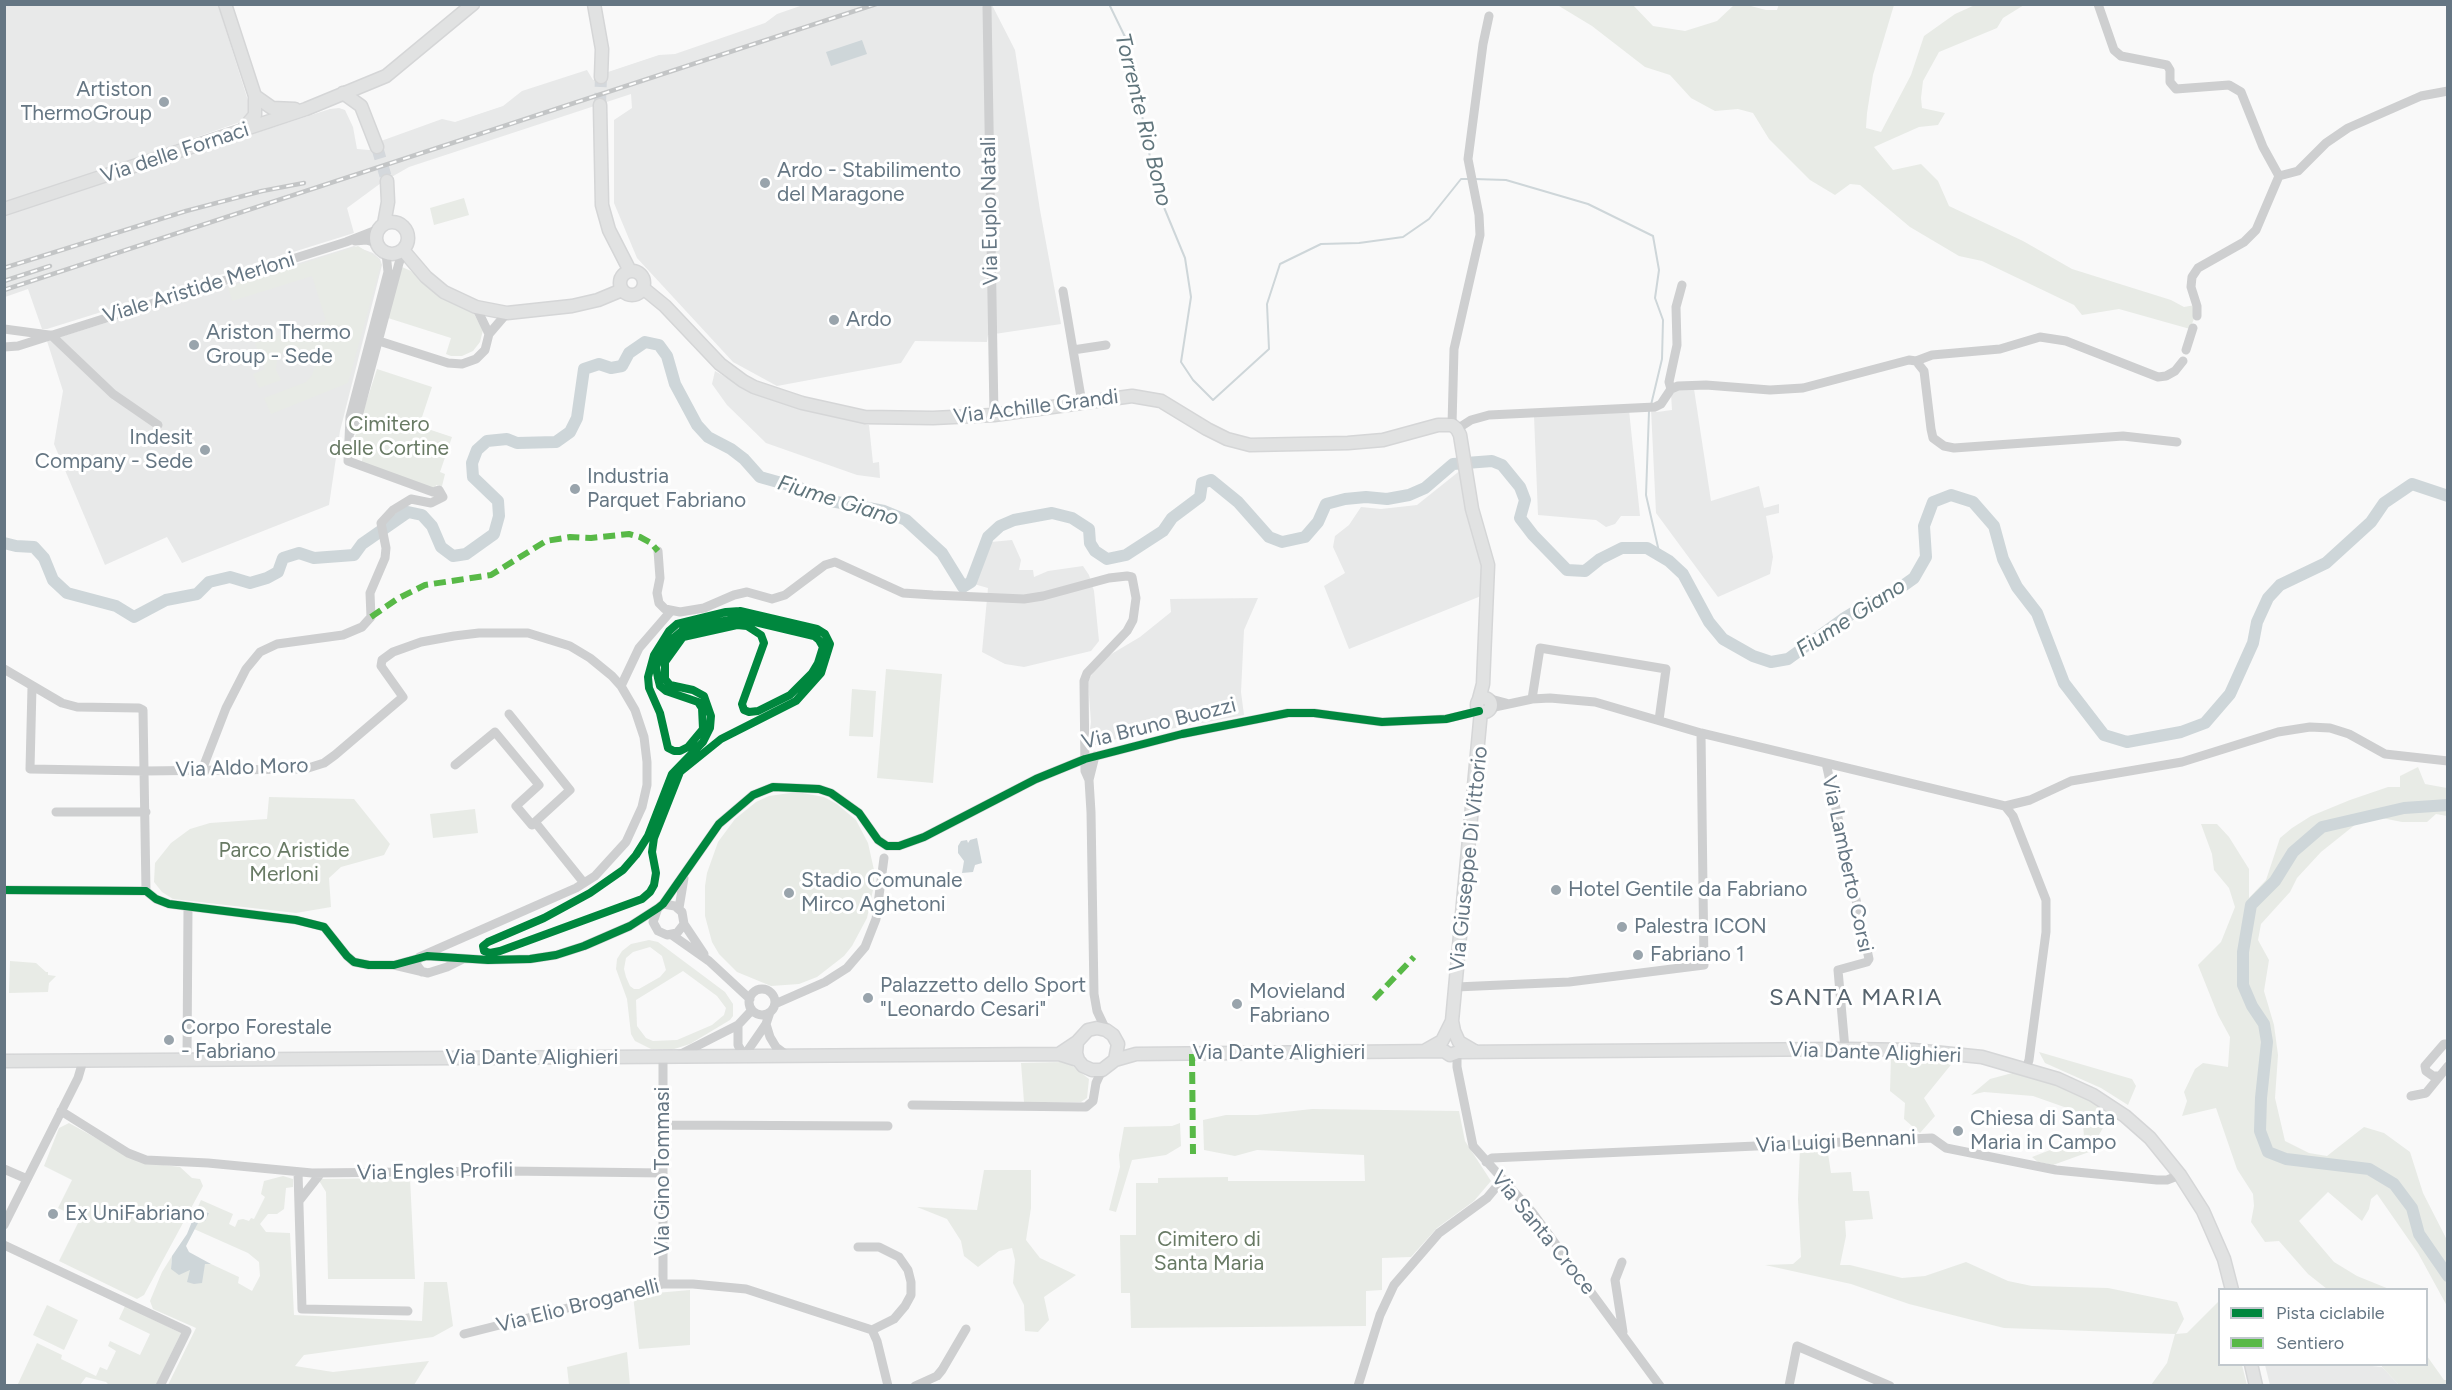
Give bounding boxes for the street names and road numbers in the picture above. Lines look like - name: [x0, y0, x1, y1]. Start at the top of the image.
- street label: Via delle Fornaci: [98, 117, 252, 189]
- street label: Via Euplo Natali: [976, 136, 1004, 286]
- street label: Viale Aristide Merloni: [100, 247, 298, 329]
- street label: Via Achille Grandi: [952, 384, 1120, 430]
- street label: Via Bruno Buozzi: [1079, 693, 1239, 755]
- street label: Via Giuseppe Di Vittorio: [1445, 745, 1493, 973]
- street label: Via Aldo Moro: [175, 753, 309, 783]
- street label: Via Lamberto Corsi: [1816, 773, 1878, 955]
- street label: Via Dante Alighieri: [1788, 1037, 1962, 1069]
- street label: Via Dante Alighieri: [1193, 1040, 1365, 1066]
- street label: Via Dante Alighieri: [446, 1045, 618, 1071]
- street label: Via Gino Tommasi: [650, 1087, 676, 1255]
- street label: Via Luigi Bennani: [1755, 1125, 1917, 1159]
- street label: Via Engles Profili: [357, 1158, 513, 1186]
- street label: Via Santa Croce: [1485, 1166, 1601, 1300]
- street label: Via Elio Broganelli: [494, 1274, 662, 1338]

